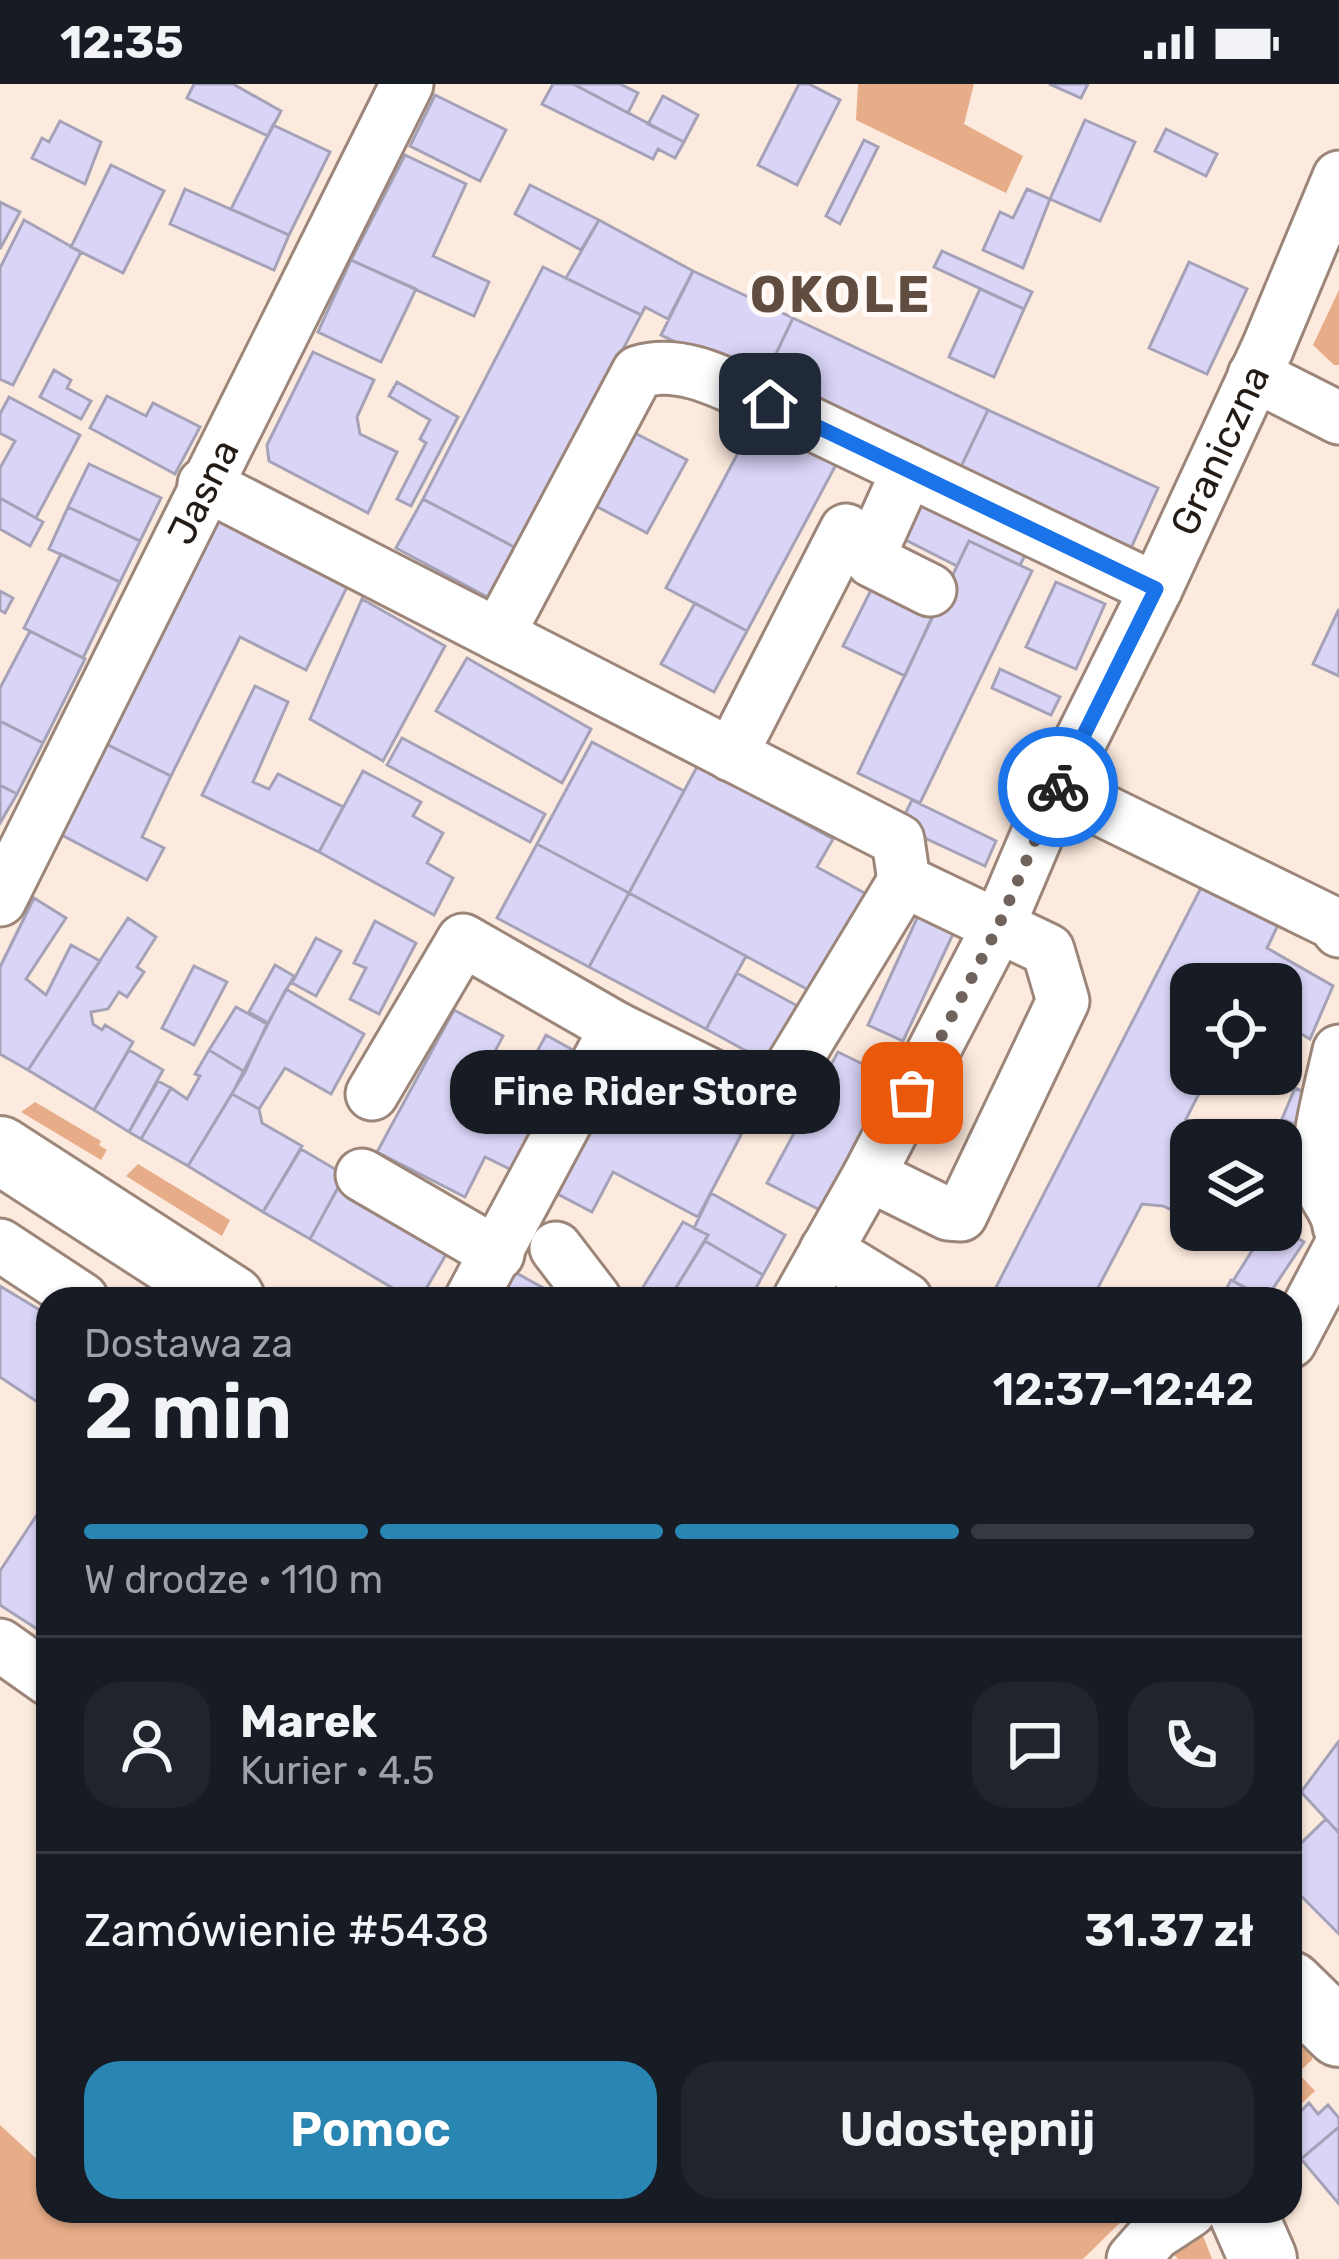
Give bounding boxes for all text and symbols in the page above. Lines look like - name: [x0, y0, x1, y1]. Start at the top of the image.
- text: 12:35: [60, 16, 183, 69]
- district label: OKOLE: [750, 264, 932, 325]
- pin: [719, 353, 821, 455]
- street label: Graniczna: [1161, 358, 1279, 543]
- icon: home: [737, 371, 803, 437]
- street label: Jasna: [158, 432, 249, 552]
- courier: [998, 727, 1118, 847]
- icon: bike: [1025, 754, 1091, 820]
- map controls: [1170, 963, 1302, 1251]
- button: locate: [1170, 963, 1302, 1095]
- pin: [861, 1042, 963, 1144]
- callout: Fine Rider Store: [450, 1051, 840, 1135]
- icon: bag: [879, 1060, 945, 1126]
- text: Fine Rider Store: [492, 1069, 798, 1115]
- button: layers: [1170, 1119, 1302, 1251]
- text: Dostawa za: [84, 1321, 293, 1367]
- text: 12:37–12:42: [993, 1363, 1254, 1416]
- text: 2 min: [84, 1365, 292, 1458]
- text: W drodze · 110 m: [84, 1557, 383, 1603]
- button: person: [84, 1682, 210, 1808]
- button: chat: [972, 1682, 1098, 1808]
- button: phone: [1128, 1682, 1254, 1808]
- text: Marek: [240, 1695, 377, 1748]
- text: Kurier · 4.5: [240, 1748, 435, 1794]
- text: Zamówienie #5438: [84, 1904, 489, 1957]
- text: 31.37 zł: [1084, 1904, 1254, 1957]
- button: Pomoc: [84, 2061, 657, 2199]
- button: Udostępnij: [681, 2061, 1254, 2199]

